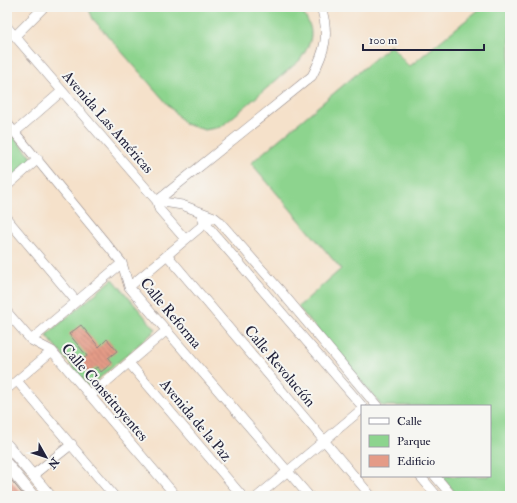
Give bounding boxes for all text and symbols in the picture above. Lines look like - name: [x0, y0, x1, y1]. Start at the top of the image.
- scale bar: [363, 26, 484, 52]
- text: 100 m: [369, 33, 398, 48]
- street label: Avenida Las Américas: [57, 66, 157, 178]
- street label: Calle Reforma: [136, 274, 206, 353]
- street label: Calle Revolucíón: [240, 322, 320, 411]
- street label: Calle Constituyentes: [57, 340, 152, 445]
- street label: Avenida de la Paz: [155, 374, 236, 465]
- legend: [361, 405, 491, 477]
- text: Calle: [397, 414, 422, 429]
- text: Parque: [397, 434, 431, 449]
- north arrow: [26, 437, 66, 477]
- text: N: [45, 454, 62, 472]
- text: Edificio: [397, 454, 435, 469]

